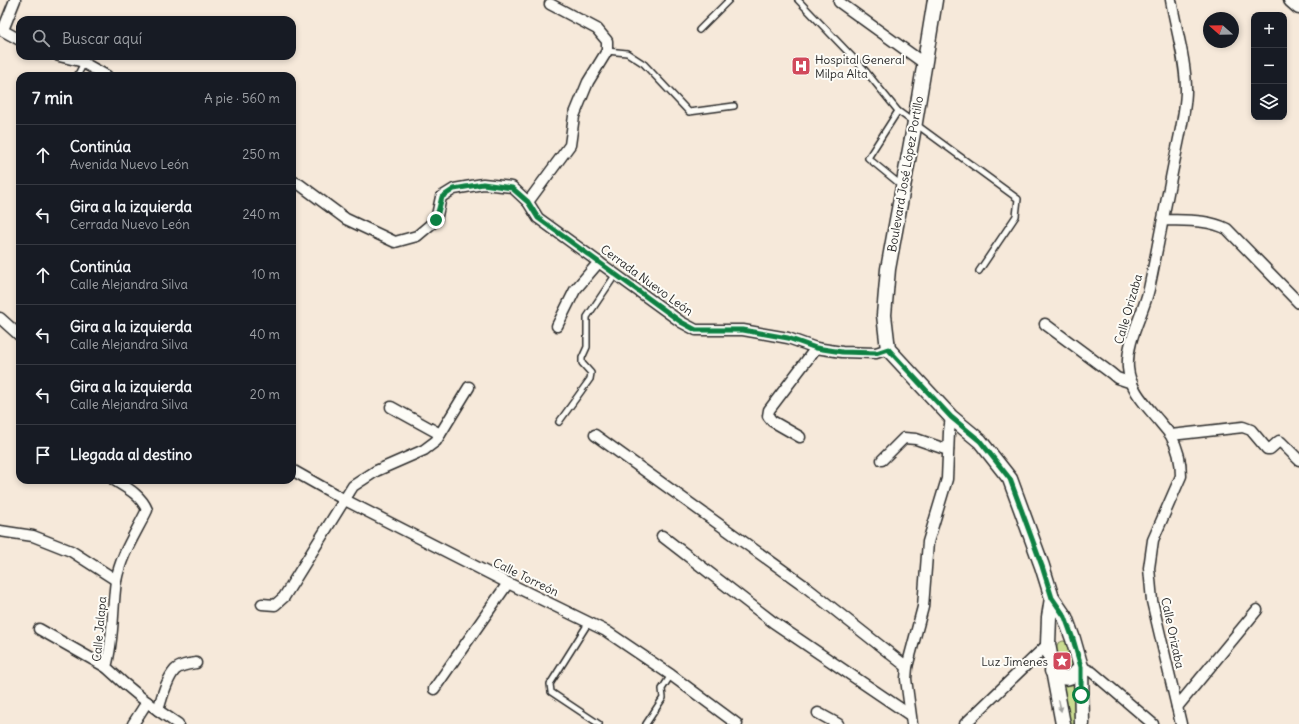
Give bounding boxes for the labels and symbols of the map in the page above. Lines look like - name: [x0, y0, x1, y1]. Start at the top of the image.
- north arrow: [1203, 12, 1239, 48]
- place label: Hospital General Milpa Alta: [815, 52, 905, 81]
- hospital icon: Hospital General Milpa Alta: [790, 55, 812, 77]
- street label: Boulevard José López Portillo: [884, 95, 926, 253]
- route end: [427, 211, 445, 229]
- street label: Cerrada Nuevo León: [598, 241, 696, 319]
- street label: Calle Orizaba: [1111, 272, 1145, 346]
- street label: Calle Torreón: [491, 555, 561, 599]
- street label: Calle Jalapa: [89, 596, 109, 662]
- street label: Calle Orizaba: [1158, 596, 1188, 670]
- place icon: Luz Jimenes: [1051, 650, 1073, 672]
- place label: Luz Jimenes: [981, 654, 1048, 669]
- route start: [1072, 686, 1090, 704]
- one-way arrow: [1058, 700, 1064, 712]

